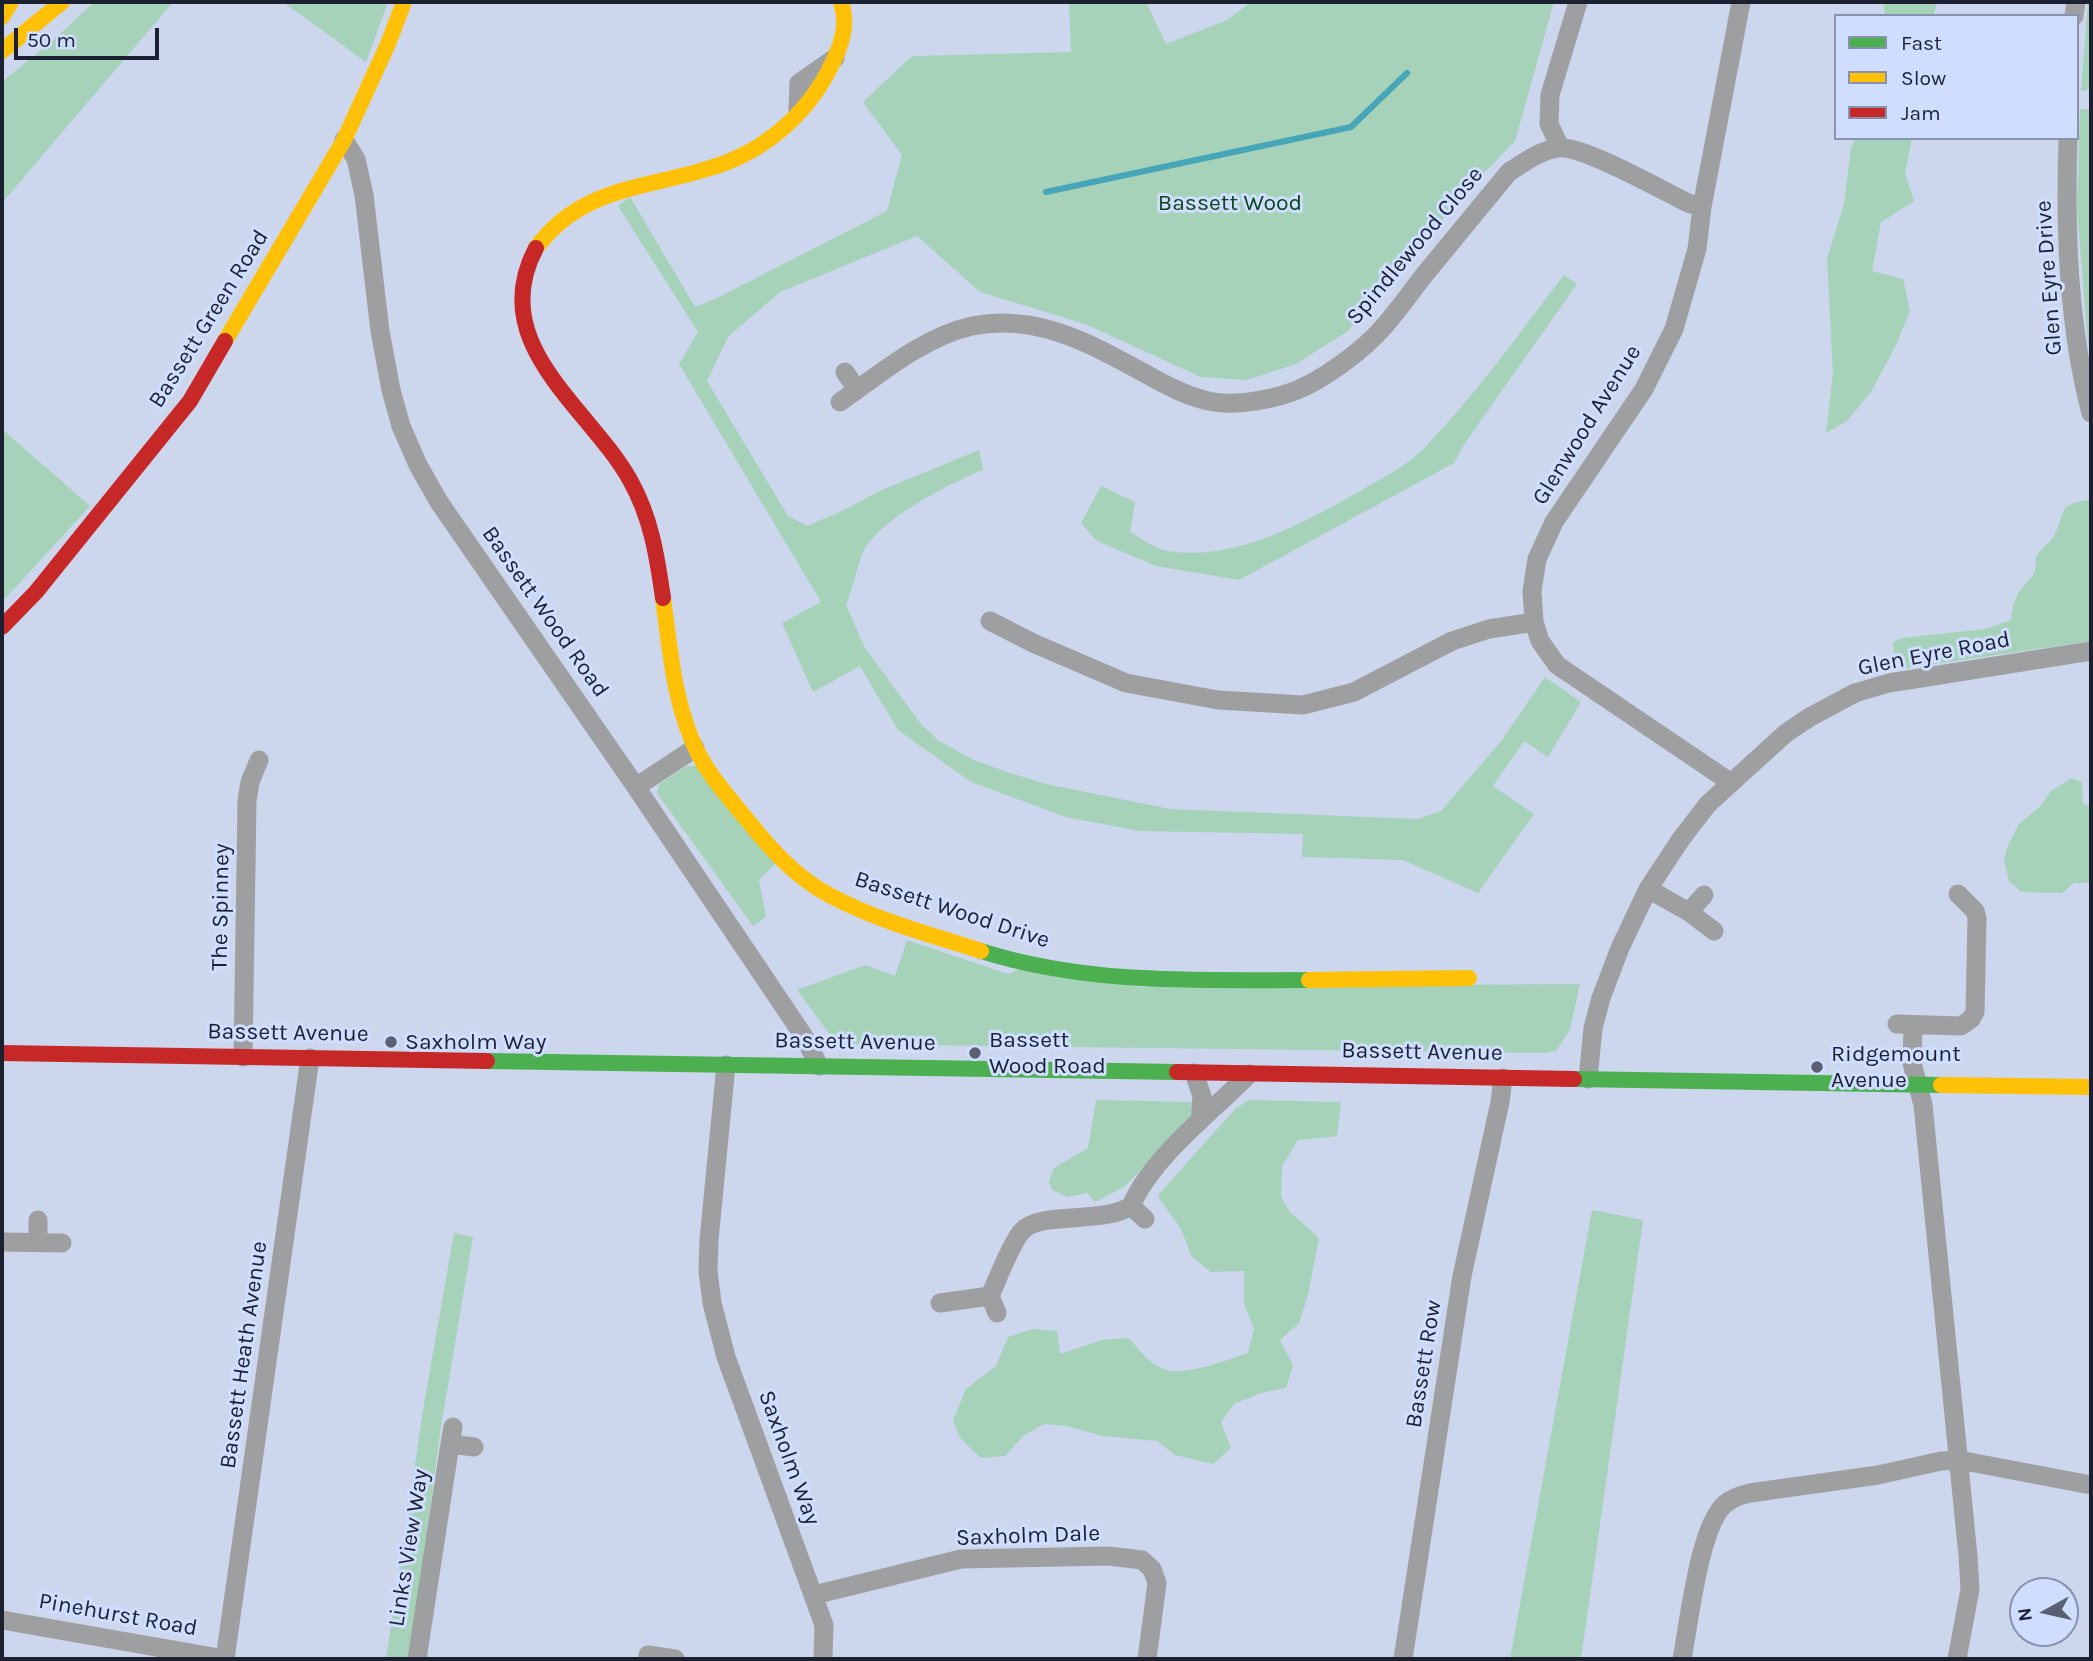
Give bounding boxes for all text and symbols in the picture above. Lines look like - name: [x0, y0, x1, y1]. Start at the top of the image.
- scale bar: [18, 14, 163, 58]
- legend: [1834, 14, 2079, 140]
- text: 50 m: [27, 28, 76, 52]
- text: Fast: [1901, 31, 1942, 55]
- text: Slow: [1901, 66, 1946, 90]
- text: Jam: [1901, 101, 1941, 125]
- street label: Spindlewood Close: [1341, 161, 1489, 331]
- park label: Bassett Wood: [1158, 189, 1302, 217]
- street label: Glen Eyre Drive: [2030, 200, 2068, 356]
- street label: Bassett Green Road: [143, 225, 275, 413]
- street label: Glenwood Avenue: [1527, 340, 1647, 510]
- street label: Bassett Wood Road: [476, 521, 614, 703]
- street label: Glen Eyre Road: [1856, 626, 2012, 682]
- street label: The Spinney: [206, 843, 236, 971]
- street label: Bassett Wood Drive: [851, 865, 1053, 955]
- street label: Bassett Avenue: [207, 1018, 369, 1048]
- place label: Bassett Wood Road: [989, 1026, 1106, 1080]
- street label: Bassett Avenue: [774, 1027, 936, 1057]
- place label: Saxholm Way: [405, 1028, 546, 1056]
- marker: Saxholm Way: [383, 1034, 399, 1050]
- street label: Bassett Avenue: [1341, 1037, 1503, 1067]
- place label: Ridgemount Avenue: [1831, 1040, 1961, 1094]
- marker: Bassett Wood Road: [967, 1045, 983, 1061]
- marker: Ridgemount Avenue: [1809, 1059, 1825, 1075]
- street label: Bassett Heath Avenue: [214, 1240, 274, 1470]
- street label: Bassett Row: [1400, 1298, 1448, 1430]
- street label: Saxholm Way: [752, 1387, 826, 1529]
- street label: Links View Way: [383, 1467, 435, 1629]
- street label: Saxholm Dale: [955, 1520, 1101, 1552]
- north arrow: [2009, 1577, 2079, 1647]
- street label: Pinehurst Road: [37, 1587, 199, 1643]
- text: N: [2013, 1606, 2037, 1623]

